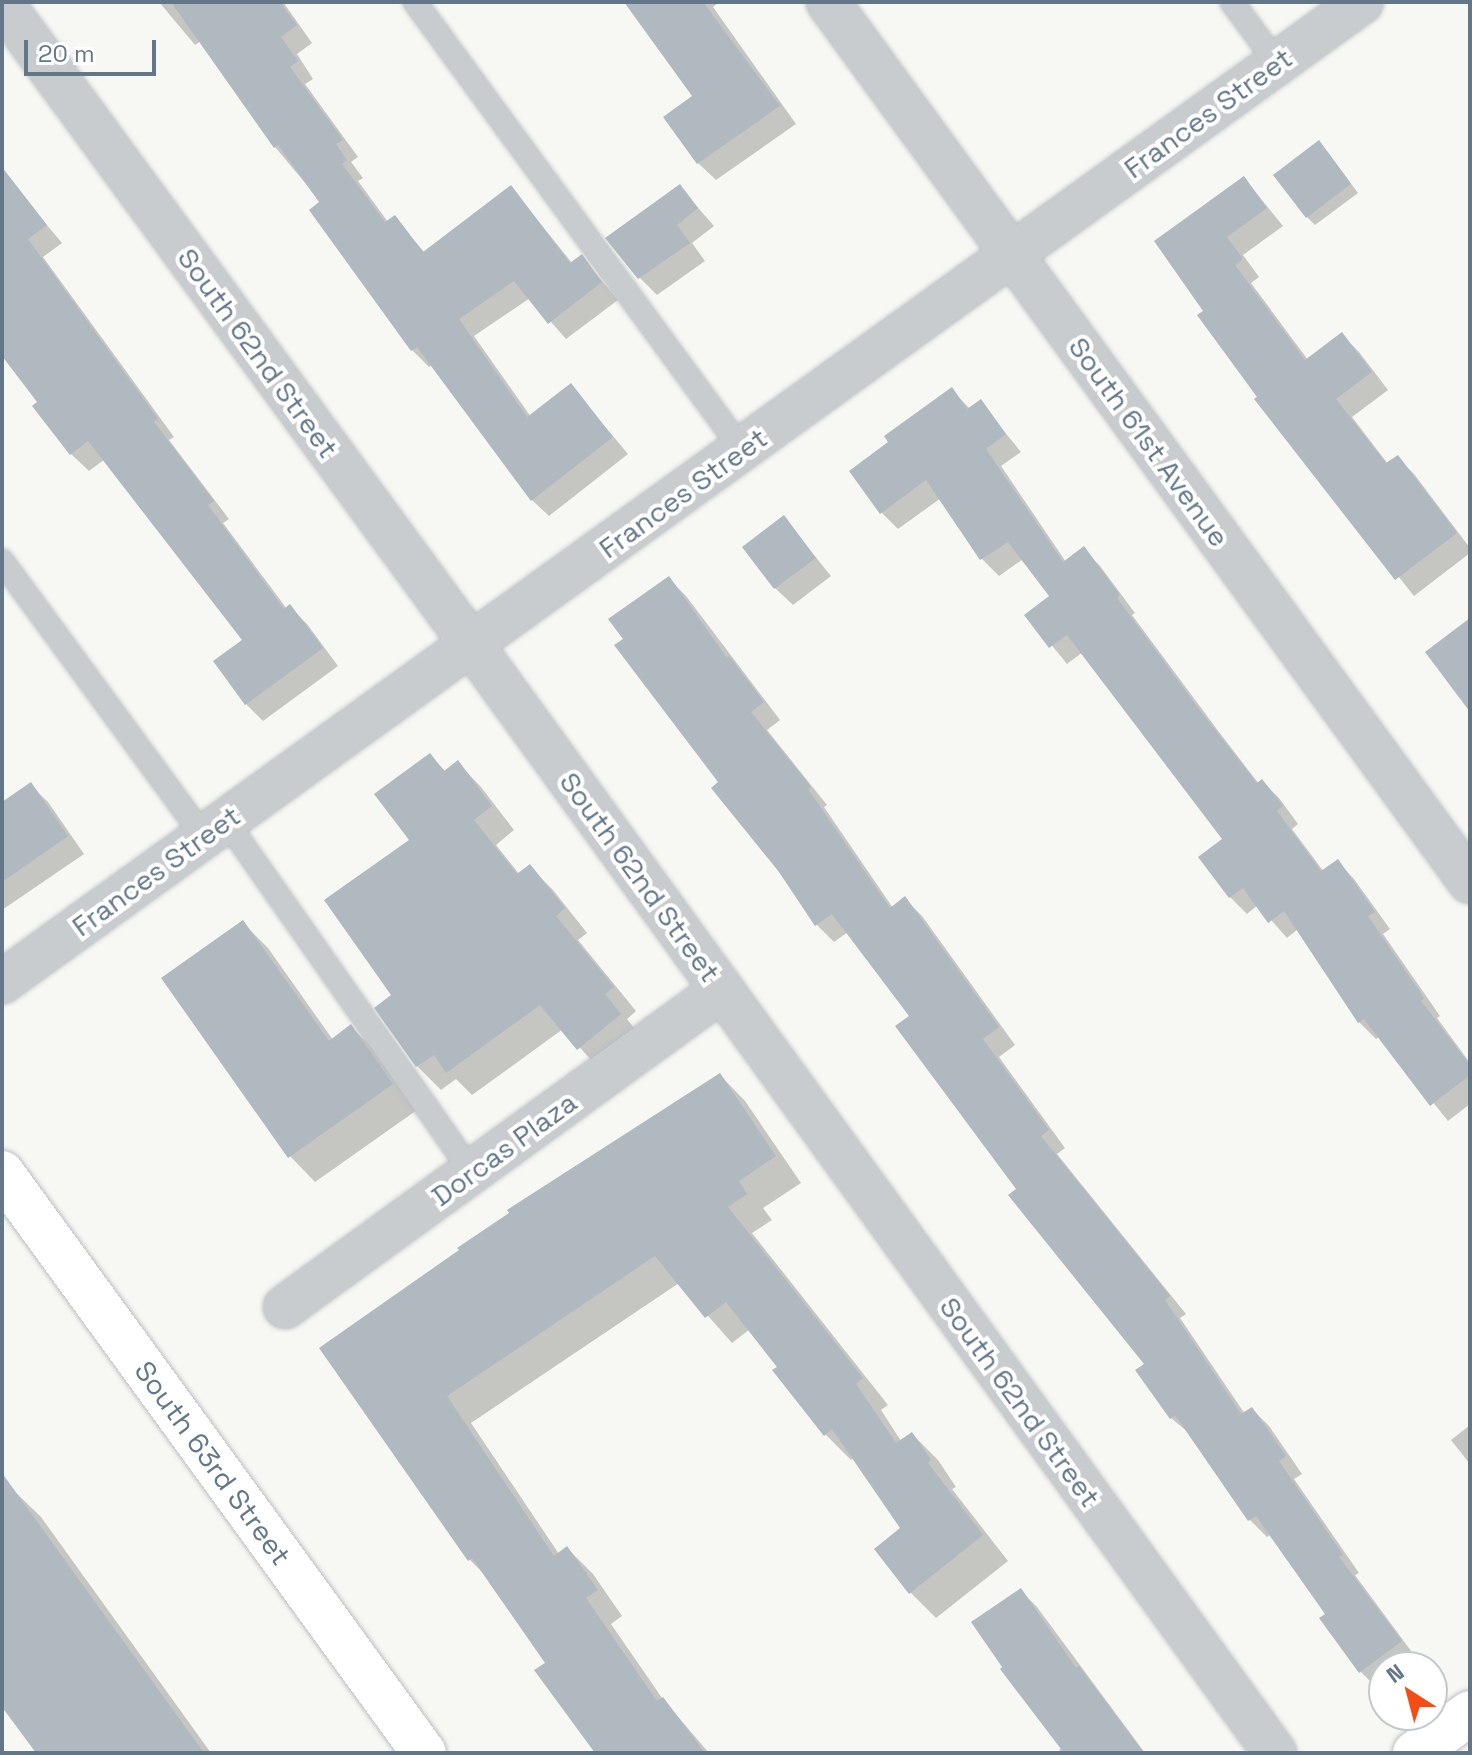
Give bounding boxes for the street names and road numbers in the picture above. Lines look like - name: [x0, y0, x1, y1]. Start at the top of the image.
- street label: Frances Street: [1117, 41, 1299, 185]
- street label: South 62nd Street: [171, 242, 345, 464]
- street label: South 61st Avenue: [1062, 331, 1236, 553]
- street label: Frances Street: [592, 421, 774, 565]
- street label: South 62nd Street: [553, 766, 727, 988]
- street label: Frances Street: [65, 799, 247, 943]
- street label: Dorcas Plaza: [425, 1085, 583, 1213]
- street label: South 62nd Street: [933, 1291, 1107, 1513]
- street label: South 63rd Street: [128, 1355, 298, 1571]

